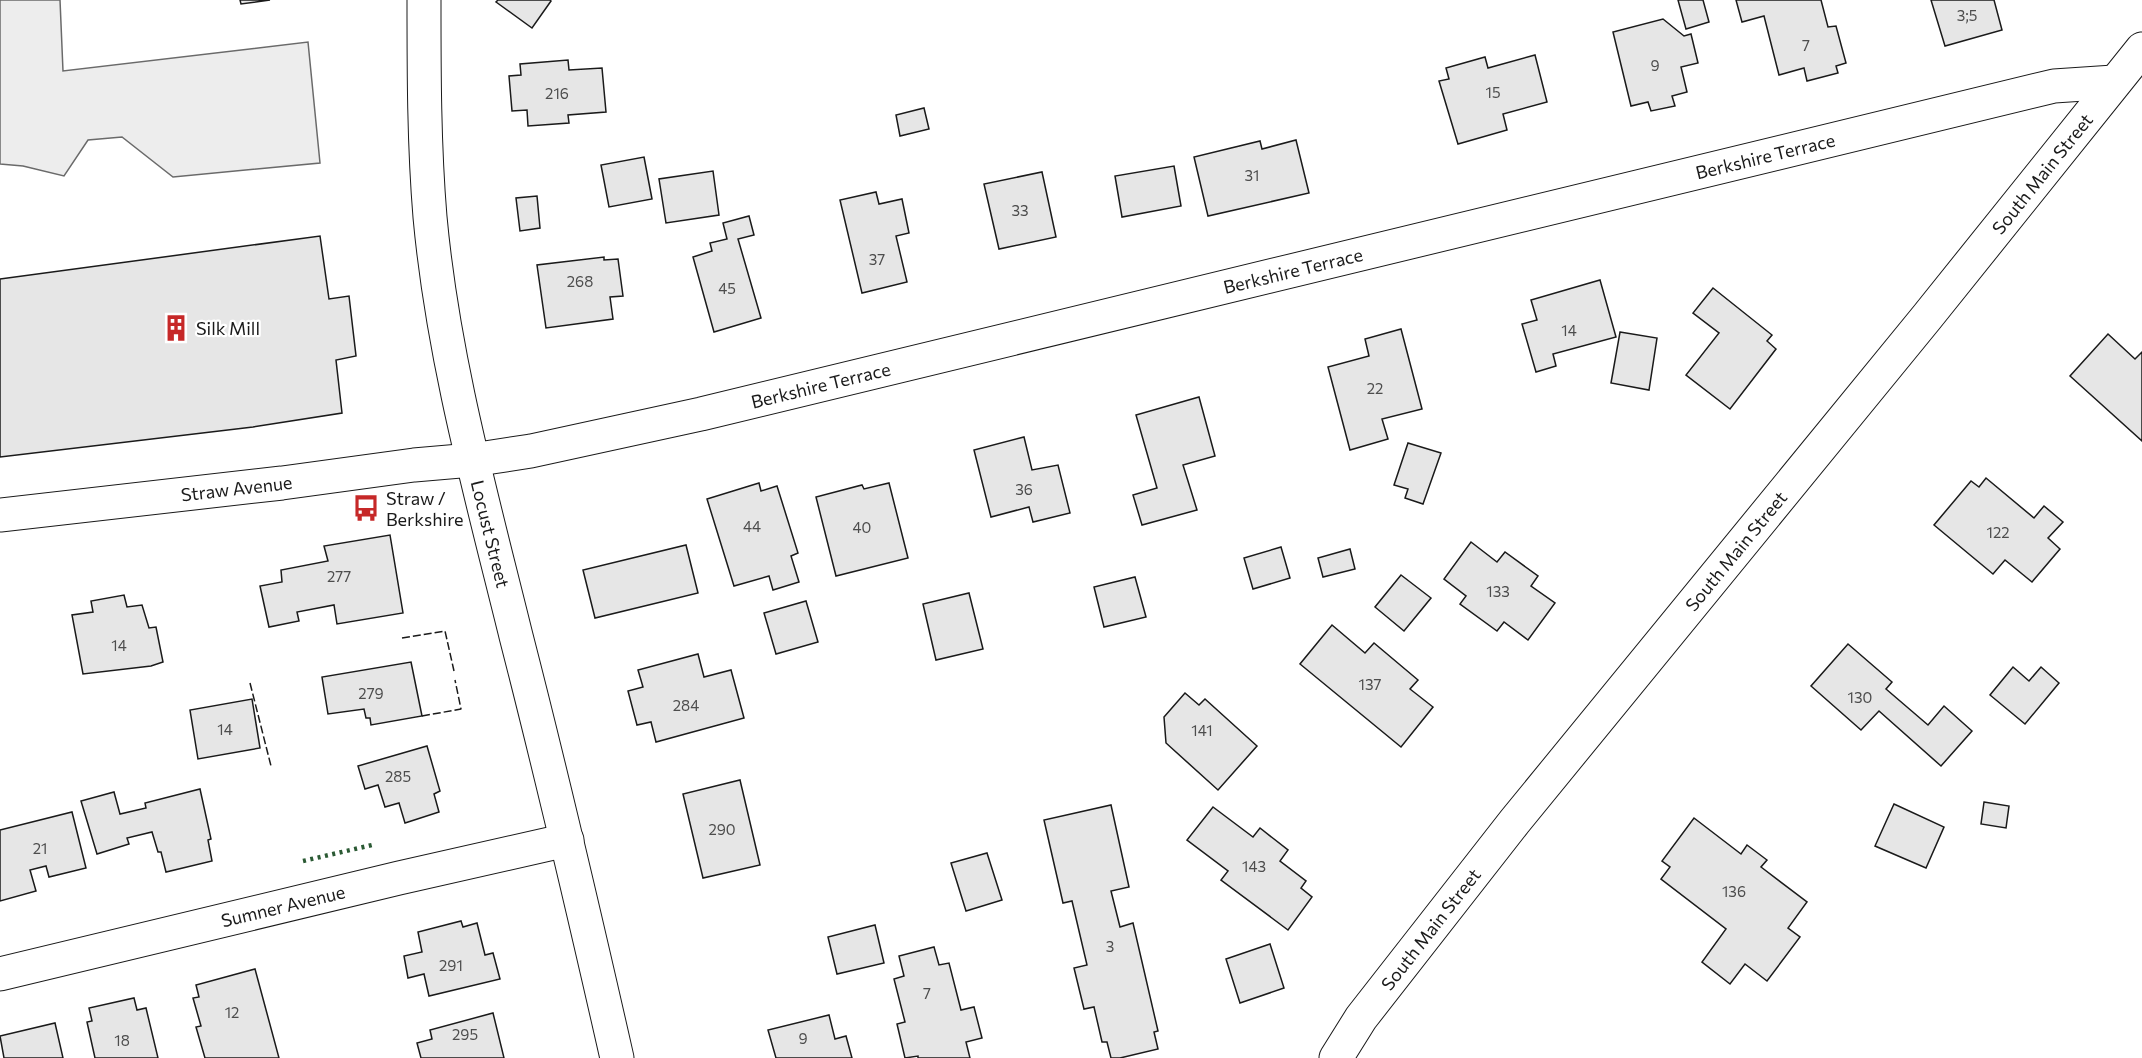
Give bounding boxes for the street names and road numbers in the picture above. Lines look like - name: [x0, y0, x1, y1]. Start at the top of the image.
- street label: South Main Street: [1987, 109, 2097, 238]
- street label: Berkshire Terrace: [1693, 128, 1837, 184]
- street label: Berkshire Terrace: [1221, 243, 1365, 298]
- street label: Berkshire Terrace: [749, 357, 893, 413]
- street label: Straw Avenue: [180, 471, 294, 505]
- street label: Locust Street: [467, 478, 515, 590]
- street label: South Main Street: [1680, 487, 1791, 615]
- street label: South Main Street: [1376, 864, 1485, 994]
- street label: Sumner Avenue: [219, 880, 347, 931]

